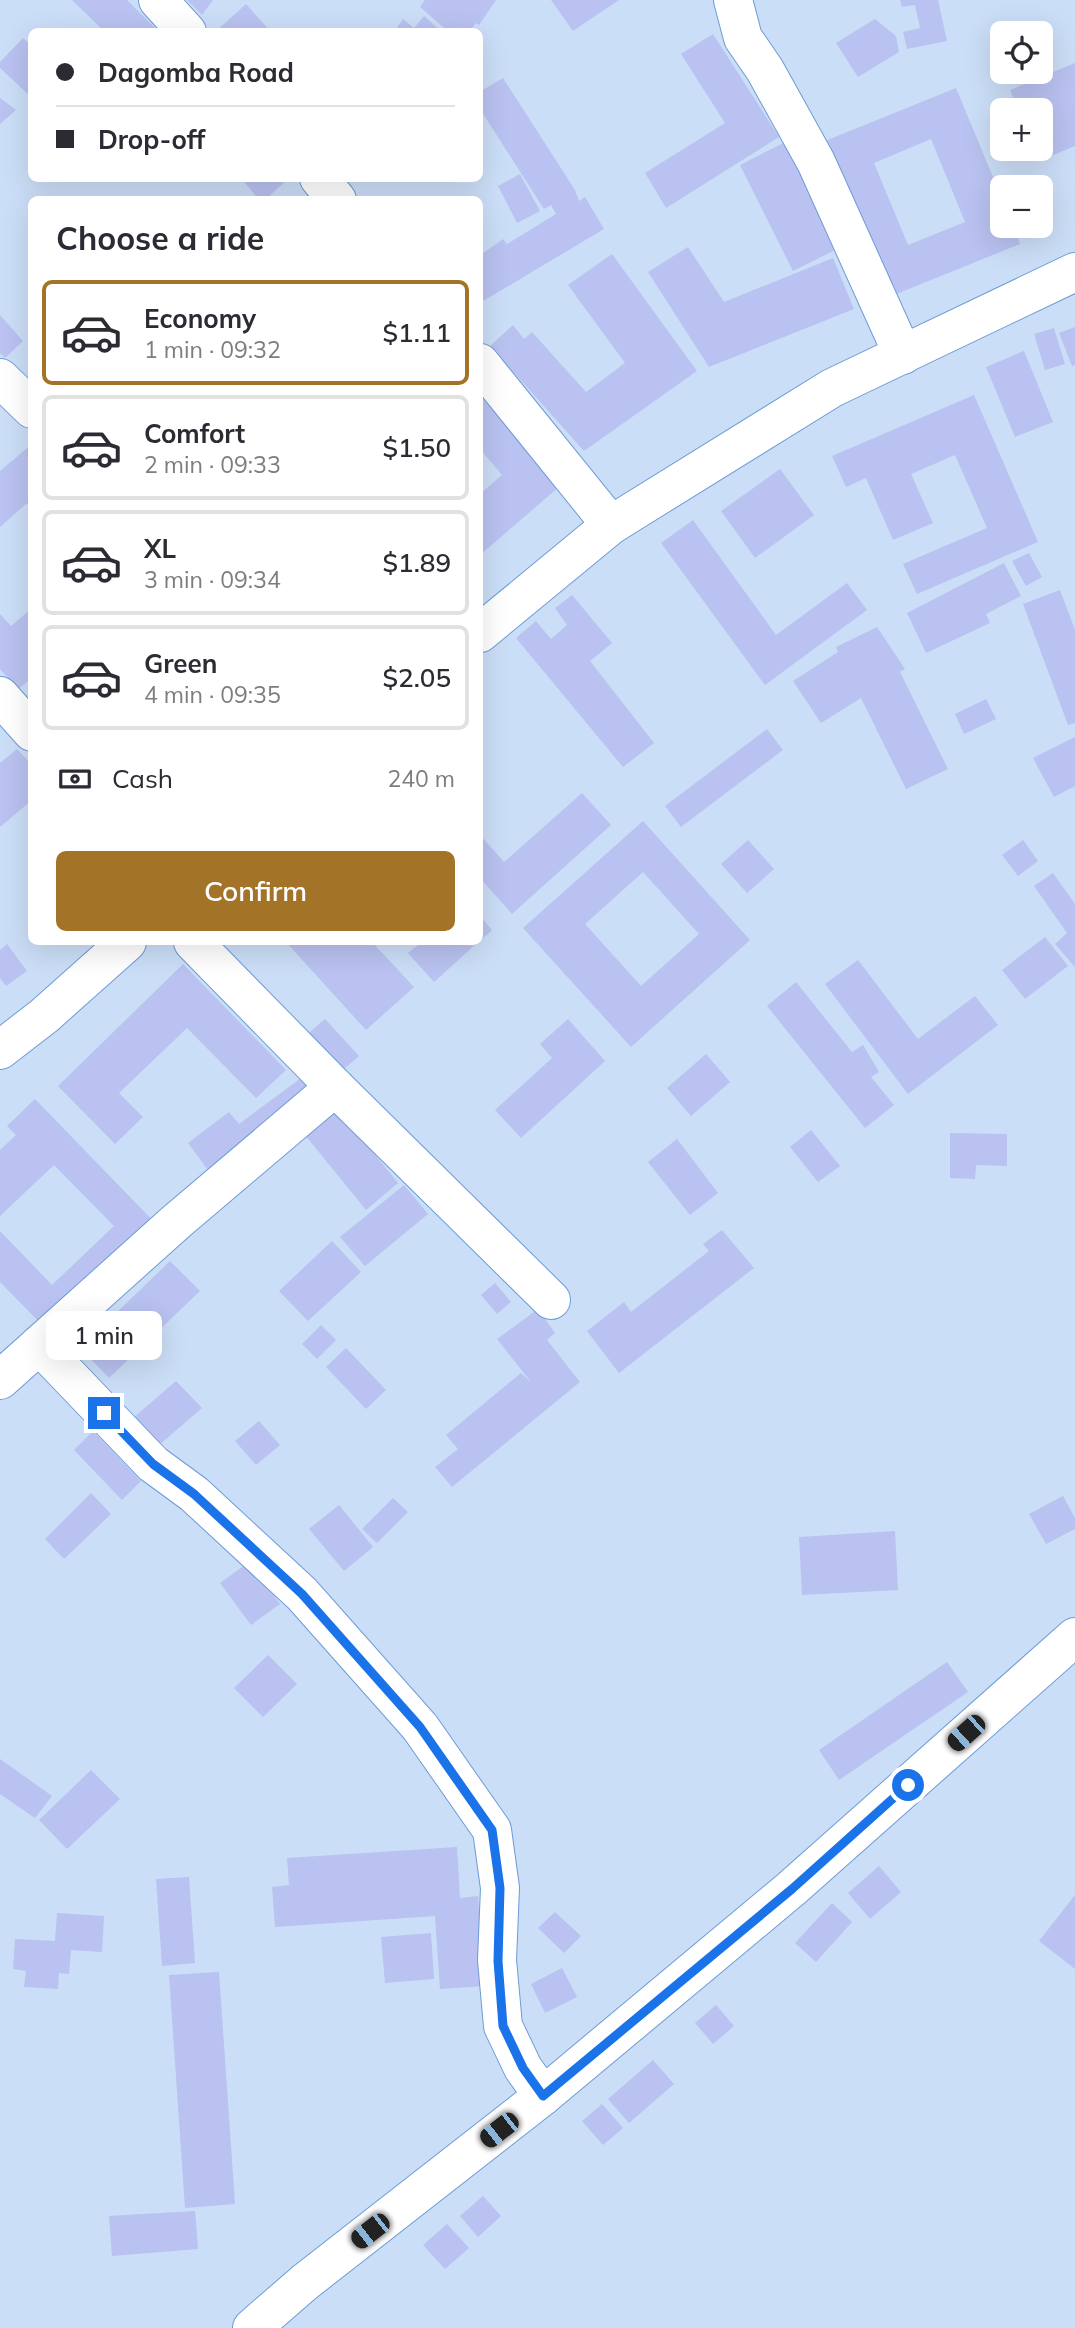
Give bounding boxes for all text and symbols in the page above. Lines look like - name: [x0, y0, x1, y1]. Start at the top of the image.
- map controls: [990, 21, 1053, 238]
- button: locate: [990, 21, 1053, 84]
- text: Dagomba Road: [98, 56, 294, 89]
- button: +: [990, 98, 1053, 161]
- text: Drop-off: [98, 123, 205, 156]
- button: −: [990, 175, 1053, 238]
- text: Choose a ride: [56, 218, 264, 258]
- icon: car: [60, 301, 123, 364]
- text: Economy: [144, 302, 256, 335]
- text: $1.11: [382, 316, 451, 349]
- text: 1 min · 09:32: [144, 335, 281, 364]
- icon: car: [60, 416, 123, 479]
- text: Comfort: [144, 417, 245, 450]
- text: $1.50: [382, 431, 451, 464]
- text: 2 min · 09:33: [144, 450, 281, 479]
- icon: car: [60, 531, 123, 594]
- text: XL: [144, 532, 176, 565]
- text: $1.89: [382, 546, 451, 579]
- text: 3 min · 09:34: [144, 565, 281, 594]
- icon: car: [60, 646, 123, 709]
- text: Green: [144, 647, 217, 680]
- text: $2.05: [382, 661, 451, 694]
- text: 4 min · 09:35: [144, 680, 281, 709]
- icon: cash: [56, 760, 94, 798]
- text: Cash: [112, 762, 173, 795]
- text: 240 m: [387, 764, 455, 793]
- button: Confirm: [56, 851, 455, 931]
- callout: 1 min: [46, 1312, 162, 1360]
- text: 1 min: [74, 1321, 134, 1350]
- route end: [88, 1397, 120, 1429]
- car: [944, 1711, 989, 1755]
- route start: [892, 1769, 924, 1801]
- car: [476, 2109, 523, 2151]
- car: [347, 2210, 394, 2252]

